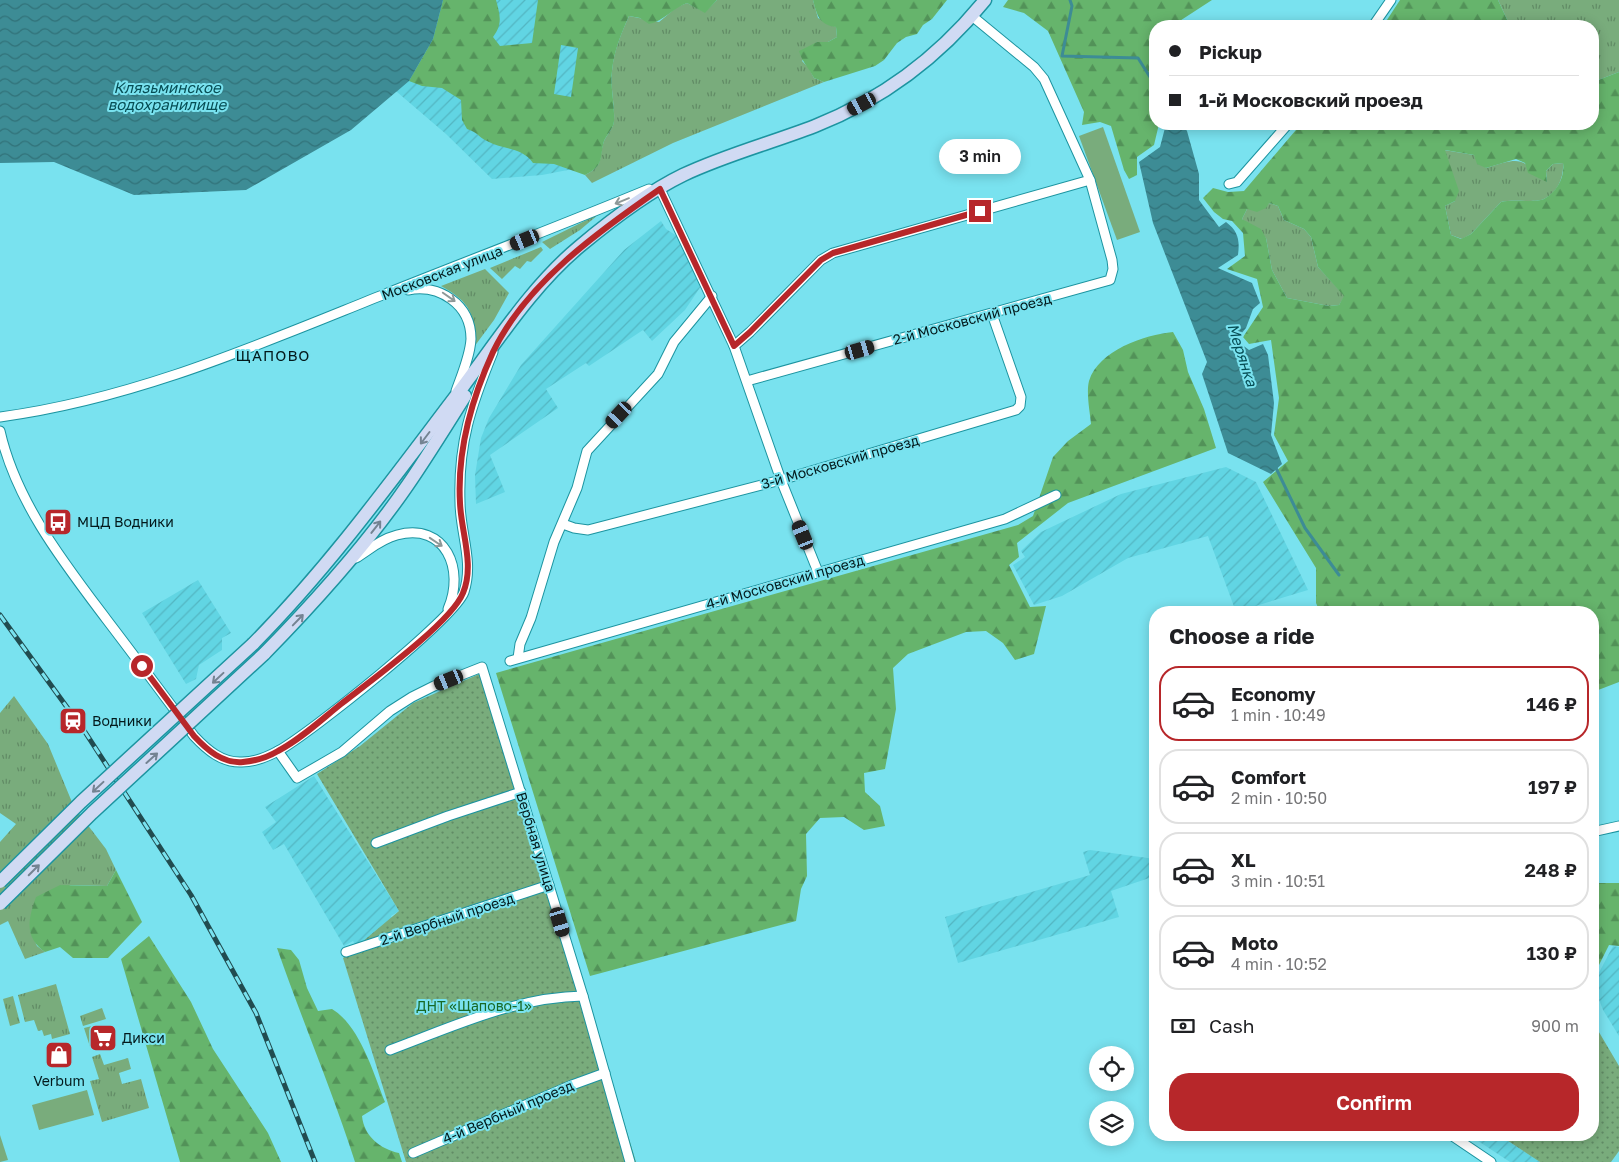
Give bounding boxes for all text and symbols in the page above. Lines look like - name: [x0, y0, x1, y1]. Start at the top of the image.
- text: Pickup: [1199, 40, 1262, 63]
- water label: Клязьминское водохранилище: [108, 78, 228, 113]
- text: 1-й Московский проезд: [1199, 88, 1423, 111]
- car: [845, 90, 878, 118]
- callout: 3 min: [939, 138, 1021, 174]
- text: 3 min: [959, 146, 1001, 166]
- one-way arrow: [615, 196, 630, 206]
- route end: [969, 200, 991, 222]
- car: [508, 227, 541, 253]
- street label: Московская улица: [379, 242, 505, 303]
- street label: 2-й Московский проезд: [891, 289, 1053, 348]
- one-way arrow: [441, 292, 455, 302]
- water label: Мерянка: [1224, 321, 1262, 389]
- car: [843, 339, 876, 361]
- district label: ЩАПОВО: [236, 346, 310, 364]
- car: [603, 399, 634, 431]
- one-way arrow: [419, 431, 430, 444]
- street label: 3-й Московский проезд: [759, 431, 921, 492]
- bus stop icon: МЦД Водники: [43, 507, 73, 537]
- place label: МЦД Водники: [77, 513, 174, 530]
- car: [790, 518, 815, 552]
- one-way arrow: [371, 520, 381, 534]
- one-way arrow: [429, 537, 443, 547]
- street label: 4-й Московский проезд: [704, 551, 866, 612]
- one-way arrow: [292, 613, 304, 626]
- text: Choose a ride: [1169, 622, 1315, 649]
- route start: [131, 655, 153, 677]
- car: [432, 667, 465, 693]
- one-way arrow: [211, 672, 224, 684]
- icon: car: [1171, 681, 1216, 726]
- text: Economy: [1231, 682, 1316, 705]
- text: 146 ₽: [1526, 692, 1577, 715]
- text: 1 min · 10:49: [1231, 705, 1326, 725]
- station icon: Водники: [58, 706, 88, 736]
- place label: Водники: [92, 712, 152, 729]
- one-way arrow: [146, 752, 159, 764]
- icon: car: [1171, 764, 1216, 809]
- text: Comfort: [1231, 765, 1306, 788]
- text: 197 ₽: [1528, 775, 1577, 798]
- one-way arrow: [91, 781, 104, 793]
- text: 2 min · 10:50: [1231, 788, 1327, 808]
- street label: Вербная улица: [513, 790, 560, 894]
- icon: car: [1171, 847, 1216, 892]
- text: XL: [1231, 848, 1256, 871]
- text: 248 ₽: [1524, 858, 1577, 881]
- one-way arrow: [28, 863, 40, 876]
- text: 3 min · 10:51: [1231, 871, 1325, 891]
- street label: 2-й Вербный проезд: [378, 889, 517, 948]
- car: [548, 905, 571, 939]
- icon: car: [1171, 930, 1216, 975]
- text: Moto: [1231, 931, 1278, 954]
- text: 130 ₽: [1527, 941, 1577, 964]
- text: 4 min · 10:52: [1231, 954, 1327, 974]
- park label: ДНТ «Щапово-1»: [416, 997, 532, 1014]
- icon: cash: [1169, 1012, 1197, 1040]
- text: Cash: [1209, 1014, 1254, 1037]
- text: 900 m: [1531, 1016, 1579, 1036]
- supermarket icon: Дикси: [88, 1023, 118, 1053]
- place label: Дикси: [122, 1029, 165, 1046]
- shop icon: Verbum: [44, 1040, 74, 1070]
- map controls: [1089, 1046, 1134, 1146]
- button: locate: [1089, 1046, 1134, 1091]
- place label: Verbum: [33, 1072, 85, 1089]
- button: Confirm: [1169, 1073, 1579, 1131]
- street label: 4-й Вербный проезд: [440, 1076, 576, 1147]
- button: layers: [1089, 1101, 1134, 1146]

